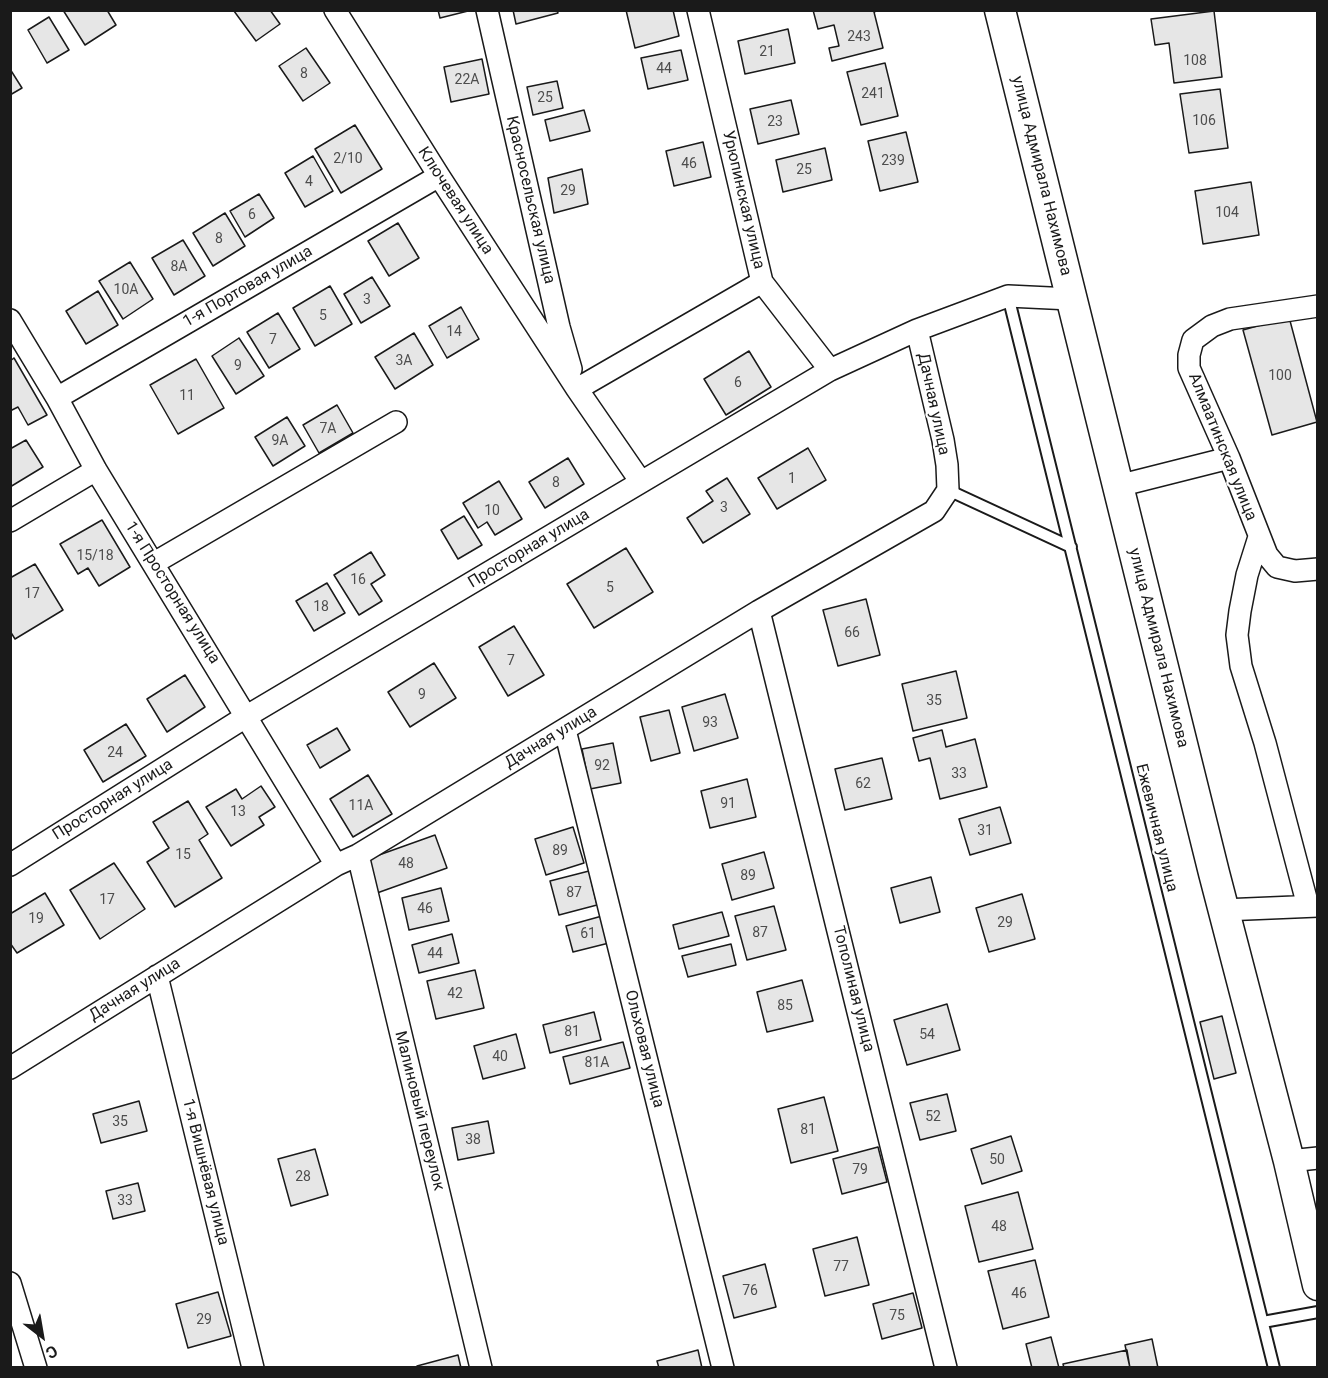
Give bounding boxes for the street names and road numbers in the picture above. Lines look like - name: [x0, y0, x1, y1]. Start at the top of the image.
- street label: улица Адмирала Нахимова: [1007, 74, 1075, 278]
- street label: Красносельская улица: [501, 114, 559, 286]
- street label: Урюпинская улица: [718, 129, 768, 271]
- street label: Ключевая улица: [413, 144, 497, 258]
- street label: 1-я Портовая улица: [180, 242, 316, 332]
- street label: Дачная улица: [913, 351, 953, 457]
- street label: Алмаатинская улица: [1184, 370, 1260, 524]
- street label: Просторная улица: [465, 505, 593, 593]
- street label: 1-я Просторная улица: [120, 518, 224, 668]
- street label: улица Адмирала Нахимова: [1124, 546, 1192, 750]
- street label: Дачная улица: [501, 703, 601, 773]
- street label: Просторная улица: [49, 755, 177, 845]
- street label: Ежевичная улица: [1131, 762, 1181, 894]
- street label: Тополиная улица: [828, 924, 878, 1054]
- street label: Дачная улица: [86, 954, 184, 1026]
- street label: Ольховая улица: [620, 988, 668, 1110]
- street label: Малиновый переулок: [390, 1029, 448, 1193]
- street label: 1-я Вишнёвая улица: [177, 1097, 233, 1247]

